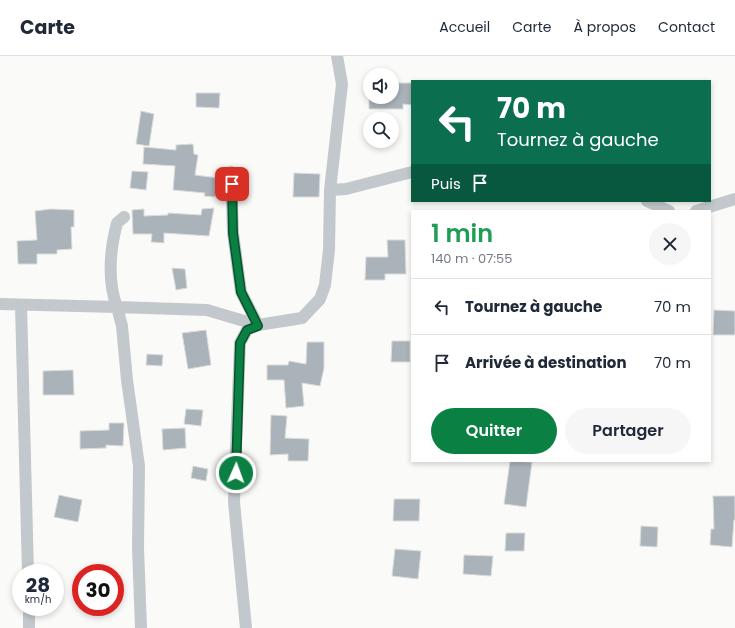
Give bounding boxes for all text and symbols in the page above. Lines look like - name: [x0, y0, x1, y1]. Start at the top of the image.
- text: Carte: [20, 14, 75, 41]
- text: Accueil: [439, 17, 490, 37]
- text: Carte: [512, 17, 552, 37]
- text: À propos: [574, 17, 636, 37]
- text: Contact: [658, 17, 715, 37]
- map controls: [363, 68, 399, 148]
- button: sound: [363, 68, 399, 104]
- text: 70 m: [497, 89, 566, 128]
- icon: left: [431, 96, 483, 148]
- button: search: [363, 112, 399, 148]
- text: Tournez à gauche: [497, 127, 659, 152]
- pin: [215, 167, 249, 201]
- icon: arrive: [469, 172, 491, 194]
- icon: arrive: [221, 173, 243, 195]
- text: Puis: [431, 173, 461, 194]
- text: 1 min: [431, 217, 493, 250]
- button: close: [649, 223, 691, 265]
- text: 140 m · 07:55: [431, 249, 512, 268]
- icon: left: [431, 296, 453, 318]
- text: Tournez à gauche: [465, 296, 602, 317]
- text: 70 m: [654, 296, 691, 317]
- icon: arrive: [431, 352, 453, 374]
- text: Arrivée à destination: [465, 352, 627, 373]
- text: 70 m: [654, 352, 691, 373]
- button: Quitter: [431, 408, 557, 454]
- button: Partager: [565, 408, 691, 454]
- position arrow: [215, 452, 257, 494]
- speed limit sign: 30: [72, 564, 124, 616]
- text: 28: [26, 571, 50, 599]
- text: km/h: [25, 592, 51, 607]

